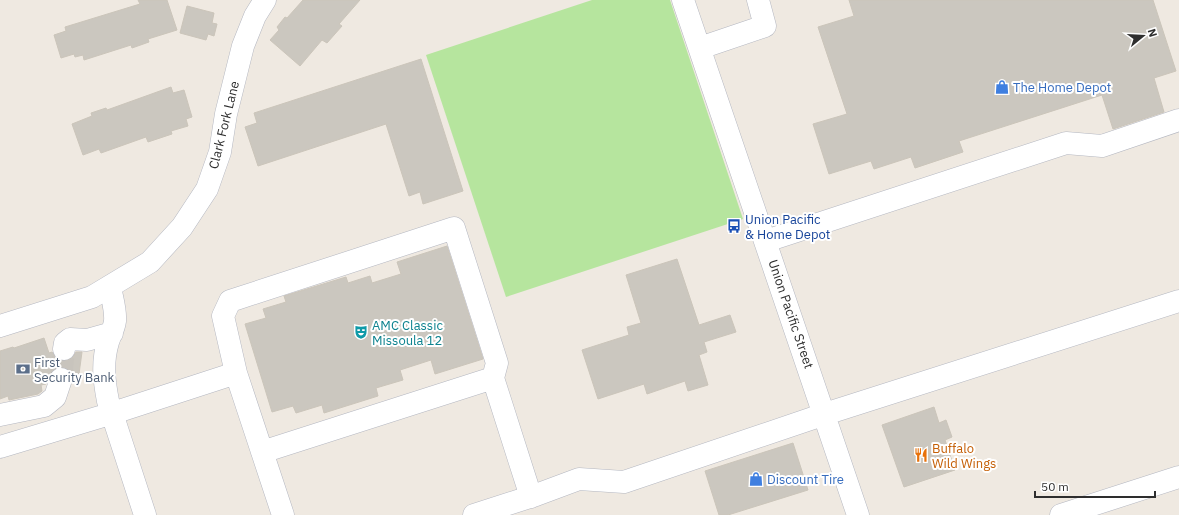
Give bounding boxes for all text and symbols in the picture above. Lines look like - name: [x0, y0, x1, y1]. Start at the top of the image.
- north arrow: [1123, 16, 1163, 56]
- text: N: [1145, 27, 1160, 39]
- street label: Clark Fork Lane: [205, 79, 243, 171]
- shop icon: The Home Depot: [994, 79, 1010, 95]
- place label: The Home Depot: [1013, 79, 1111, 96]
- place label: Union Pacific & Home Depot: [745, 211, 830, 243]
- bus stop icon: Union Pacific & Home Depot: [726, 218, 742, 234]
- street label: Union Pacific Street: [764, 257, 818, 371]
- place label: AMC Classic Missoula 12: [372, 317, 443, 349]
- theatre icon: AMC Classic Missoula 12: [353, 324, 369, 340]
- place label: First Security Bank: [34, 354, 115, 386]
- bank icon: First Security Bank: [15, 361, 31, 377]
- place label: Buffalo Wild Wings: [932, 440, 996, 472]
- restaurant icon: Buffalo Wild Wings: [913, 447, 929, 463]
- shop icon: Discount Tire: [748, 471, 764, 487]
- place label: Discount Tire: [767, 471, 844, 488]
- scale bar: [1035, 473, 1155, 499]
- text: 50 m: [1041, 479, 1069, 494]

